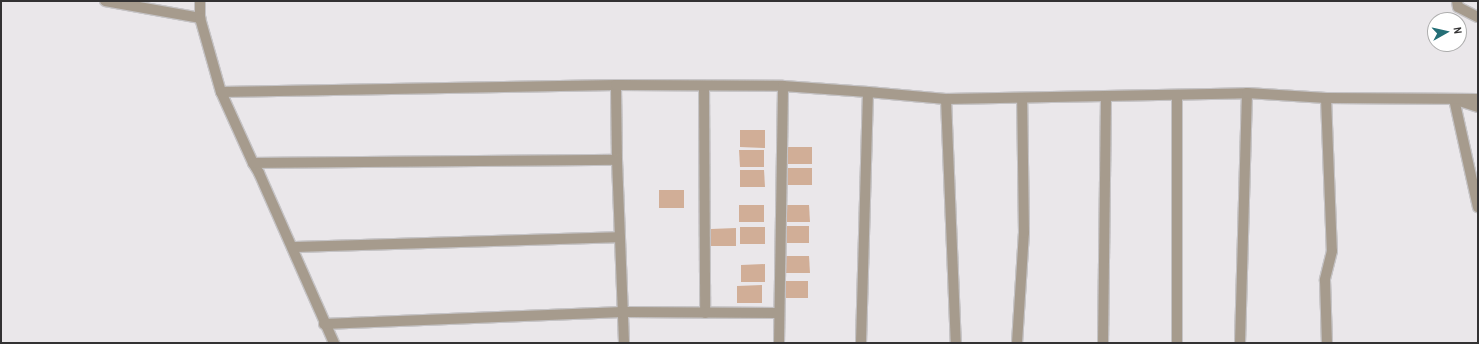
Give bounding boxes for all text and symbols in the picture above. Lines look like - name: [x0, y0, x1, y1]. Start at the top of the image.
- north arrow: [1427, 12, 1467, 52]
- text: N: [1451, 26, 1465, 35]

